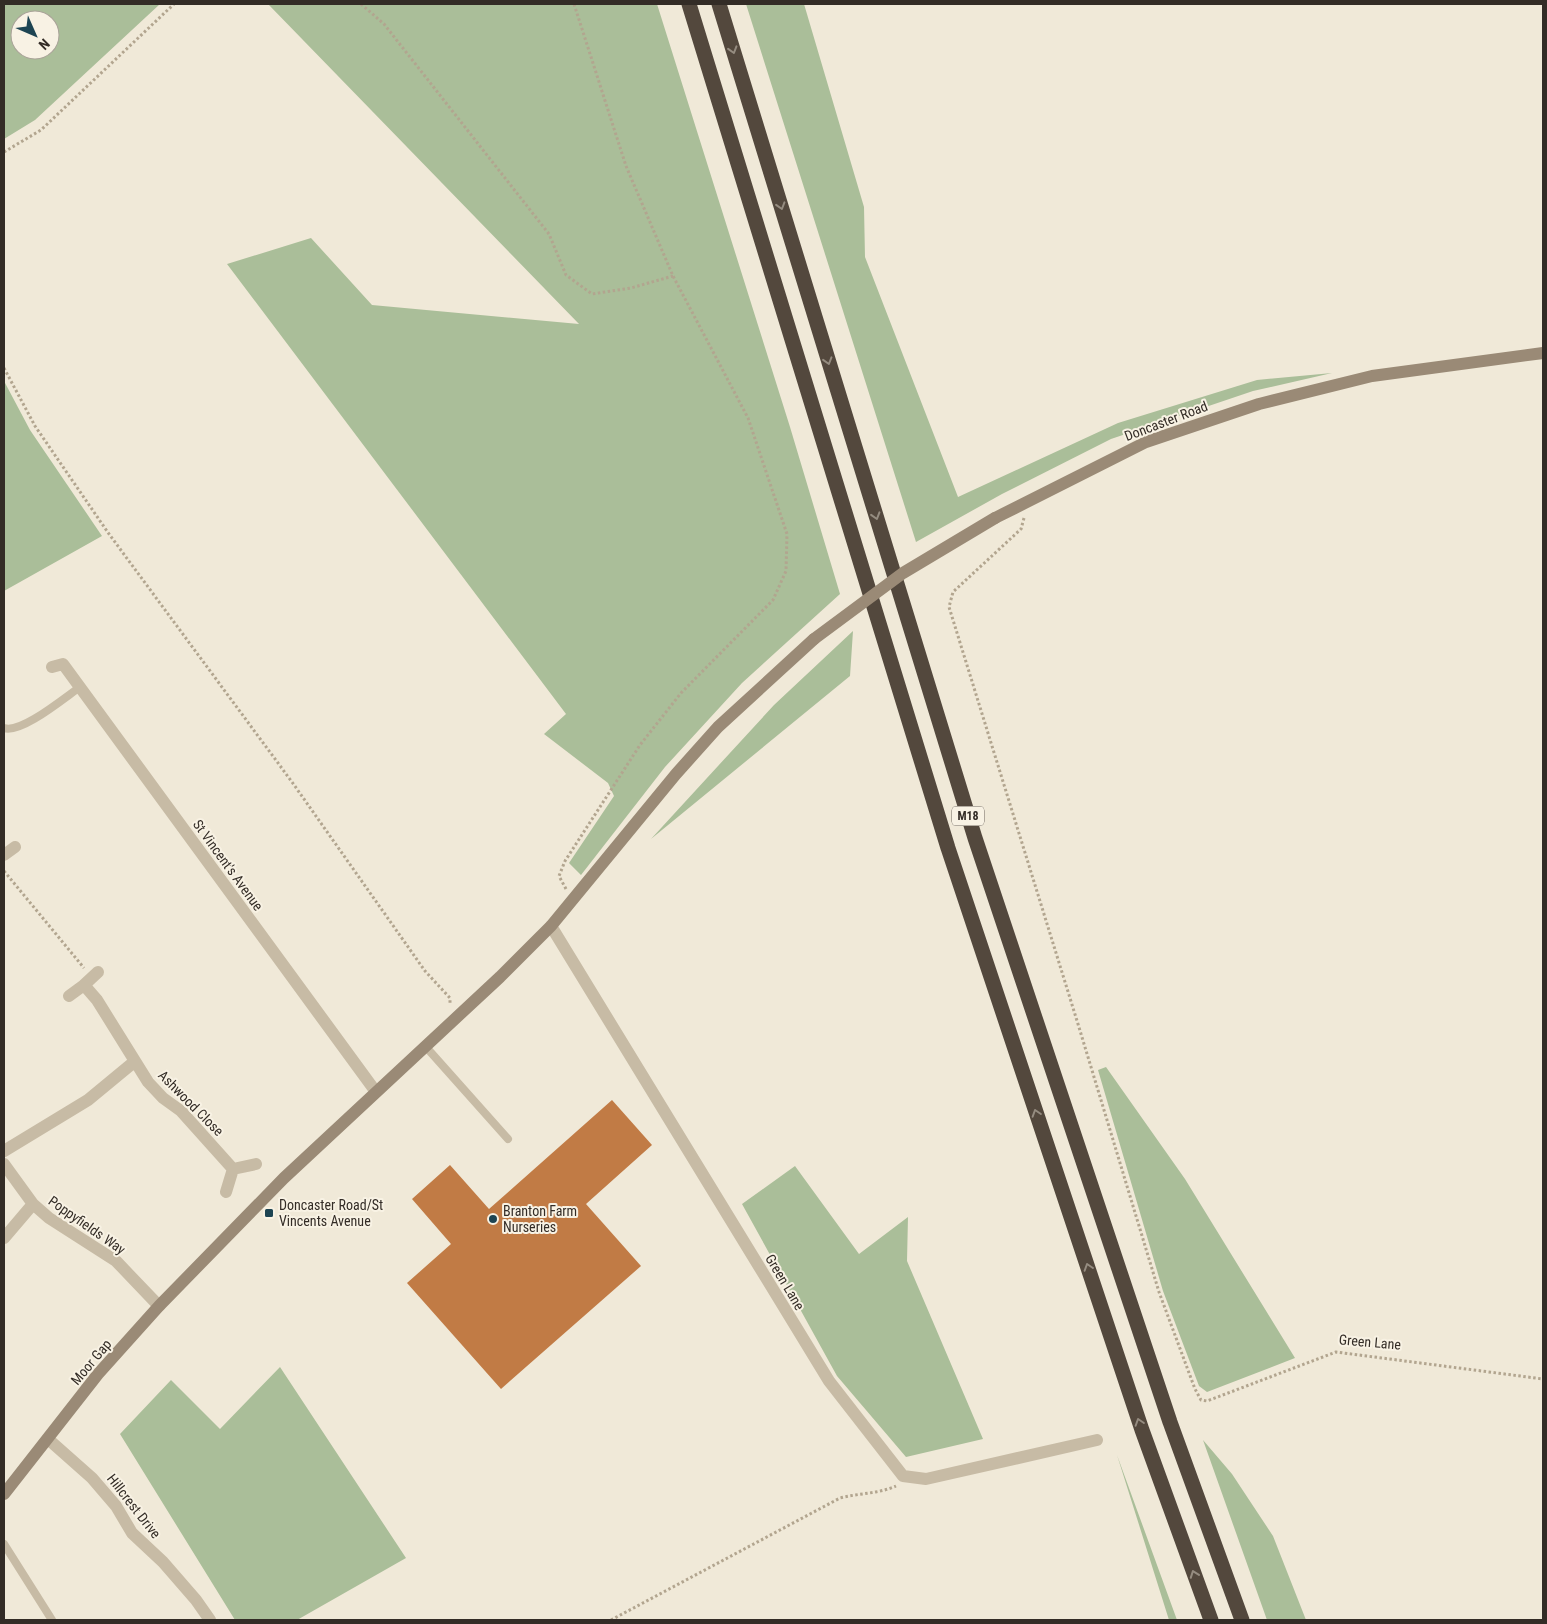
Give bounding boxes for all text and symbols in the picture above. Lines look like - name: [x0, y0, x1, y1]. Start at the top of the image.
- north arrow: [10, 10, 60, 60]
- text: N: [36, 36, 53, 53]
- one-way arrow: [728, 46, 738, 54]
- one-way arrow: [775, 201, 785, 209]
- one-way arrow: [823, 356, 833, 365]
- street label: Doncaster Road: [1122, 398, 1210, 444]
- one-way arrow: [871, 512, 881, 520]
- road number: M18: [952, 806, 984, 826]
- street label: St Vincent's Avenue: [190, 817, 267, 914]
- street label: Ashwood Close: [155, 1067, 227, 1139]
- one-way arrow: [1032, 1110, 1042, 1118]
- street label: Poppyfields Way: [45, 1193, 129, 1258]
- place label: Doncaster Road/St Vincents Avenue: [279, 1197, 383, 1229]
- place label: Branton Farm Nurseries: [503, 1203, 577, 1235]
- marker: Doncaster Road/St Vincents Avenue: [263, 1207, 275, 1219]
- marker: Branton Farm Nurseries: [487, 1213, 499, 1225]
- street label: Green Lane: [762, 1251, 808, 1313]
- one-way arrow: [1083, 1264, 1093, 1272]
- street label: Green Lane: [1338, 1331, 1402, 1353]
- street label: Moor Gap: [68, 1336, 115, 1388]
- one-way arrow: [1135, 1418, 1145, 1426]
- street label: Hillcrest Drive: [104, 1471, 164, 1542]
- one-way arrow: [1190, 1571, 1200, 1579]

